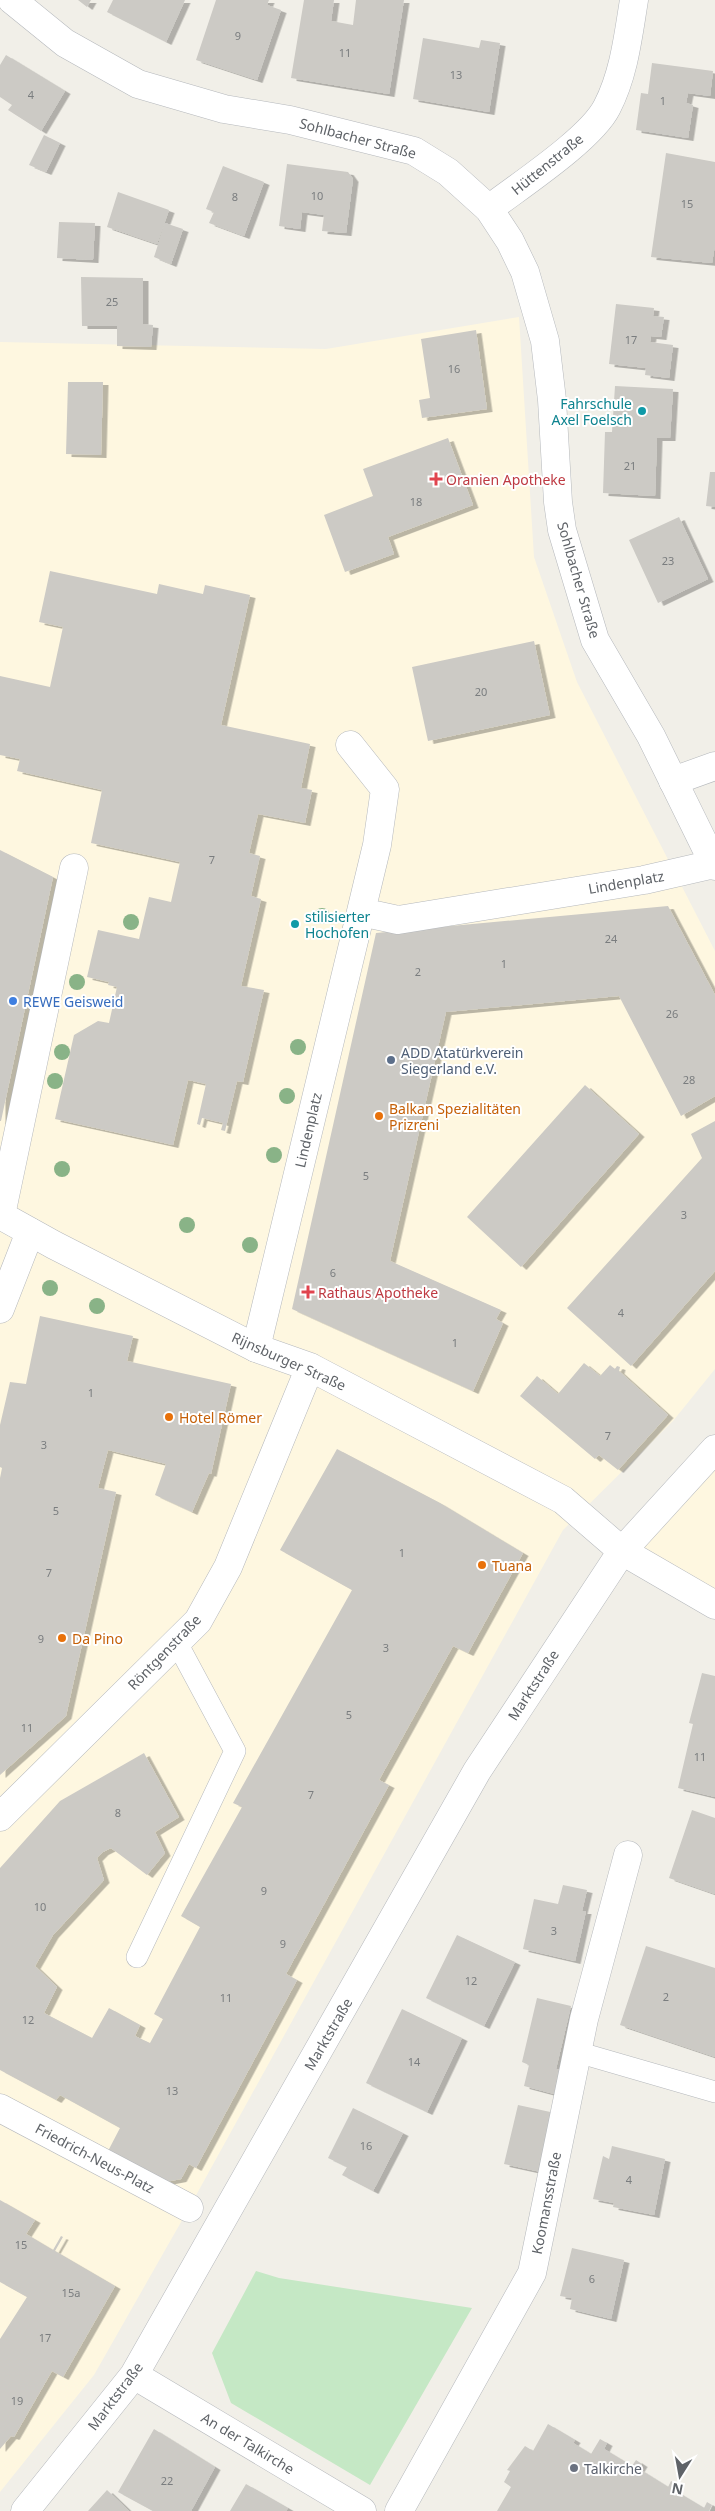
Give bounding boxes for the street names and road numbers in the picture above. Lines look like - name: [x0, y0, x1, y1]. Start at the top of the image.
- street label: Sohlbacher Straße: [297, 113, 419, 163]
- street label: Hüttenstraße: [507, 129, 587, 199]
- street label: Sohlbacher Straße: [553, 520, 605, 641]
- street label: Lindenplatz: [587, 866, 666, 898]
- street label: Lindenplatz: [290, 1090, 326, 1169]
- street label: Rijnsburger Straße: [229, 1327, 349, 1395]
- street label: Röntgenstraße: [123, 1610, 205, 1694]
- street label: Marktstraße: [503, 1646, 563, 1724]
- street label: Marktstraße: [300, 1994, 356, 2074]
- street label: Friedrich-Neus-Platz: [32, 2119, 158, 2198]
- street label: Koomansstraße: [527, 2150, 565, 2256]
- street label: Marktstraße: [83, 2358, 147, 2434]
- street label: An der Talkirche: [198, 2408, 298, 2478]

